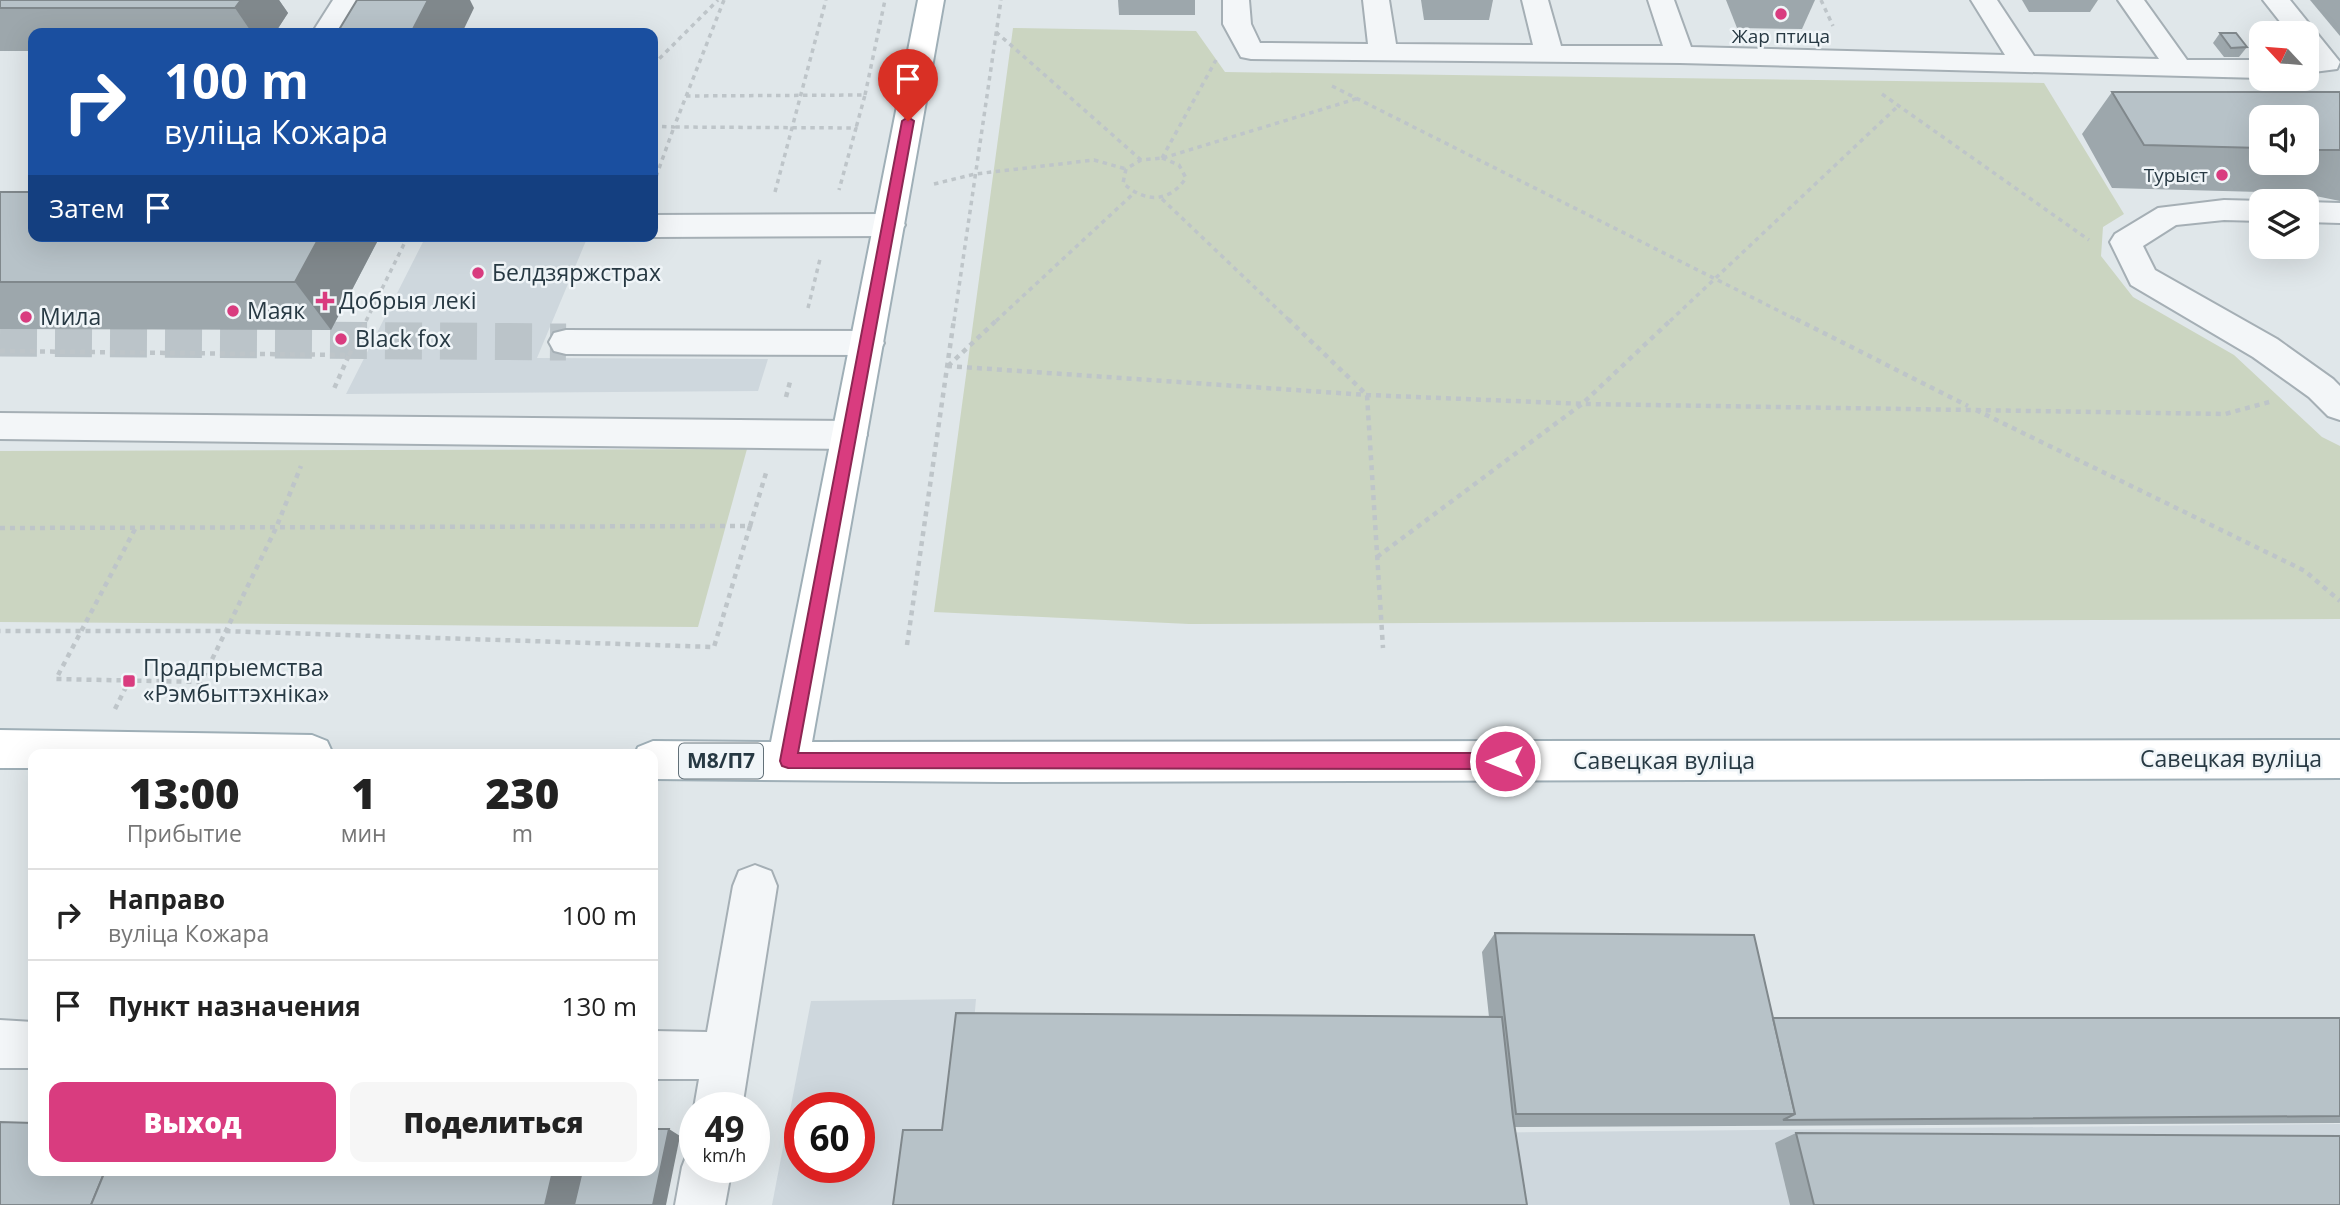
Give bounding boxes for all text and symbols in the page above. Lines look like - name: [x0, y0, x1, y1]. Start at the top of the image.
- marker: Жар птица: [1773, 6, 1789, 22]
- north arrow: [2249, 21, 2319, 91]
- map controls: [2249, 21, 2319, 259]
- place label: Жар птица: [1732, 23, 1830, 49]
- text: 100 m: [164, 47, 309, 113]
- pin: [878, 49, 938, 121]
- icon: right: [49, 56, 140, 147]
- icon: arrive: [889, 60, 927, 98]
- button: sound: [2249, 105, 2319, 175]
- text: вуліца Кожара: [164, 110, 388, 153]
- place label: Турыст: [2144, 162, 2208, 188]
- marker: Турыст: [2214, 167, 2230, 183]
- icon: arrive: [139, 189, 177, 227]
- button: layers: [2249, 189, 2319, 259]
- text: Затем: [49, 190, 125, 226]
- place label: Белдзяржстрах: [492, 256, 661, 288]
- marker: Белдзяржстрах: [470, 265, 486, 281]
- place label: Добрыя лекі: [339, 284, 476, 316]
- marker: Добрыя лекі: [317, 293, 333, 309]
- place label: Маяк: [247, 294, 305, 326]
- place label: Мила: [40, 300, 101, 332]
- marker: Маяк: [225, 303, 241, 319]
- marker: Мила: [18, 309, 34, 325]
- place label: Black fox: [355, 322, 451, 354]
- marker: Black fox: [333, 331, 349, 347]
- place label: Прадпрыемства «Рэмбыттэхніка»: [143, 651, 329, 709]
- marker: Прадпрыемства «Рэмбыттэхніка»: [121, 673, 137, 689]
- position arrow: [1468, 724, 1542, 798]
- street label: Савецкая вуліца: [2140, 742, 2322, 774]
- road number: М8/П7: [679, 744, 763, 778]
- street label: Савецкая вуліца: [1573, 744, 1755, 776]
- text: 13:00: [129, 764, 240, 821]
- text: 1: [351, 764, 376, 821]
- text: 230: [485, 764, 559, 821]
- text: Прибытие: [127, 817, 242, 849]
- text: мин: [341, 817, 387, 849]
- text: m: [512, 817, 533, 849]
- text: Направо: [108, 881, 225, 917]
- icon: right: [49, 896, 87, 934]
- text: 100 m: [562, 897, 637, 933]
- text: вуліца Кожара: [108, 917, 269, 949]
- icon: arrive: [49, 987, 87, 1025]
- text: Пункт назначения: [108, 988, 361, 1024]
- text: 130 m: [562, 988, 637, 1024]
- button: Выход: [49, 1082, 336, 1162]
- button: Поделиться: [350, 1082, 637, 1162]
- speed limit sign: 60: [784, 1092, 875, 1183]
- text: 49: [704, 1105, 745, 1152]
- text: km/h: [703, 1143, 746, 1167]

